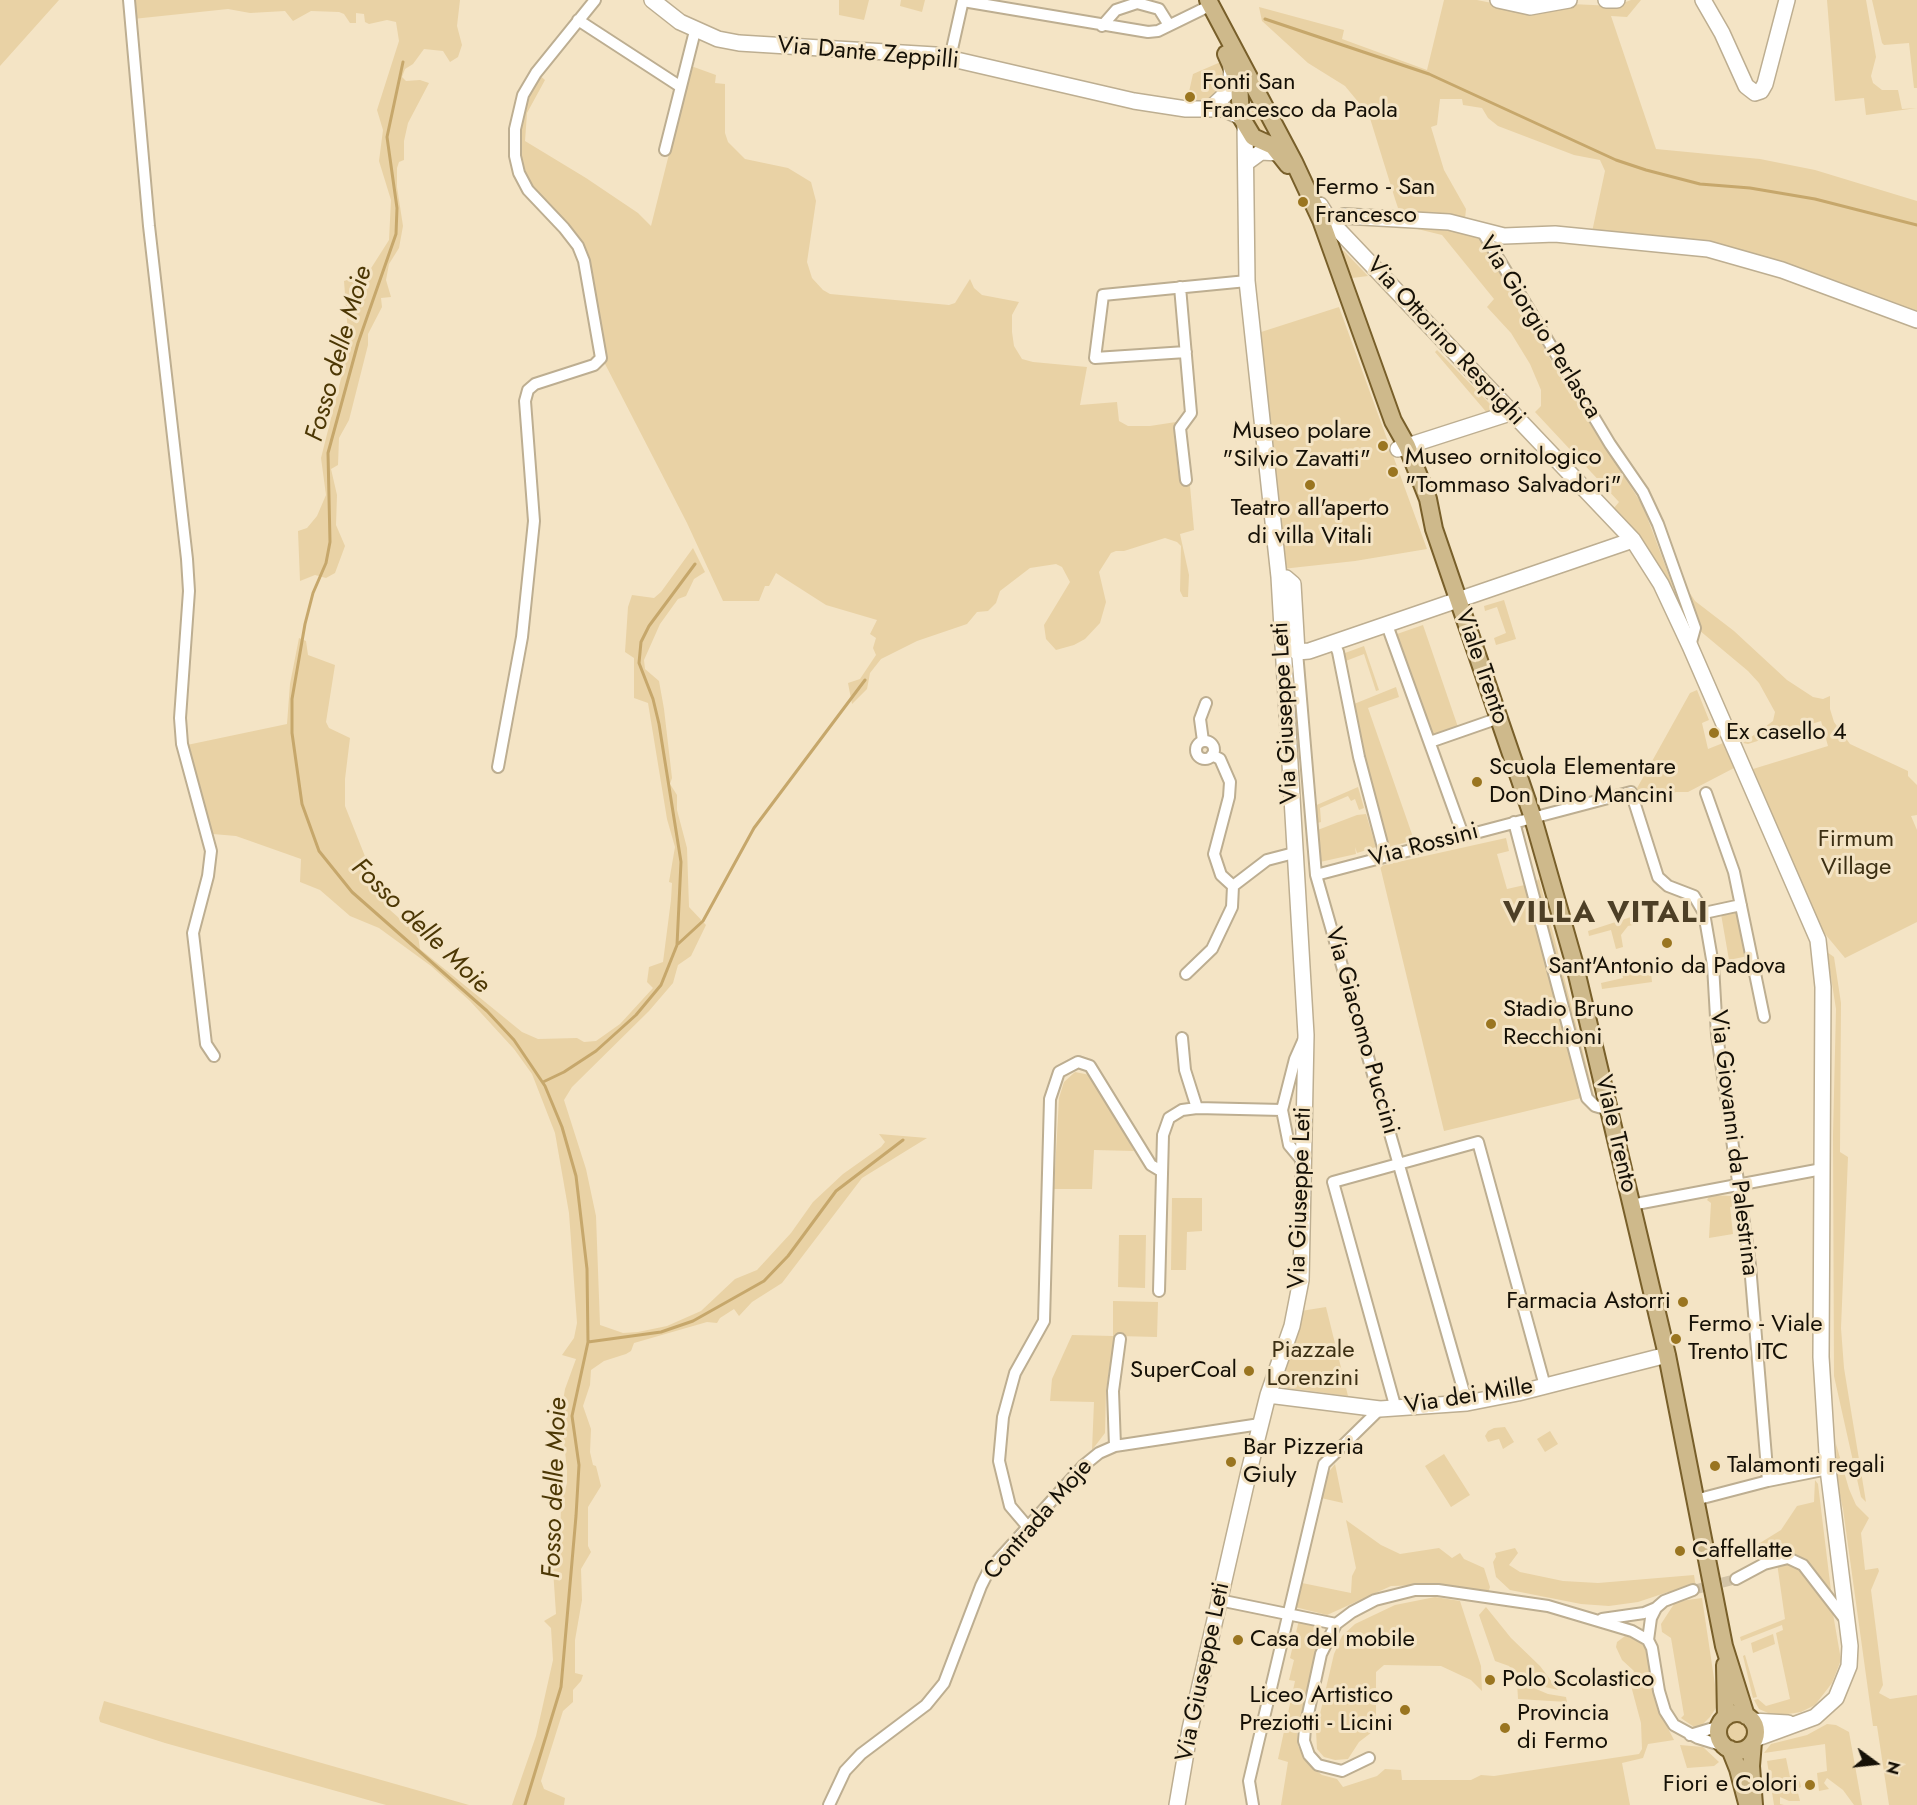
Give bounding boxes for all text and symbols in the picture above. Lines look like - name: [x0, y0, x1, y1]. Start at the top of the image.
- street label: Via Dante Zeppilli: [776, 32, 960, 76]
- place label: Fonti San Francesco da Paola: [1202, 69, 1398, 125]
- marker: Fonti San Francesco da Paola: [1183, 90, 1197, 104]
- place label: Fermo - San Francesco: [1315, 174, 1435, 230]
- marker: Fermo - San Francesco: [1296, 195, 1310, 209]
- street label: Via Giorgio Perlasca: [1471, 231, 1607, 425]
- street label: Via Ottorino Respighi: [1360, 252, 1530, 432]
- water label: Fosso delle Moie: [300, 263, 380, 445]
- place label: Museo polare "Silvio Zavatti": [1222, 418, 1371, 474]
- marker: Museo polare "Silvio Zavatti": [1376, 439, 1390, 453]
- place label: Museo ornitologico "Tommaso Salvadori": [1405, 444, 1622, 500]
- marker: Museo ornitologico "Tommaso Salvadori": [1386, 465, 1400, 479]
- marker: Teatro all'aperto di villa Vitali: [1303, 478, 1317, 492]
- place label: Teatro all'aperto di villa Vitali: [1231, 495, 1389, 551]
- street label: Viale Trento: [1448, 606, 1514, 728]
- street label: Via Giuseppe Leti: [1267, 621, 1305, 805]
- place label: Ex casello 4: [1726, 719, 1847, 747]
- marker: Ex casello 4: [1707, 726, 1721, 740]
- place label: Scuola Elementare Don Dino Mancini: [1489, 754, 1676, 810]
- marker: Scuola Elementare Don Dino Mancini: [1470, 775, 1484, 789]
- street label: Via Rossini: [1366, 818, 1482, 874]
- park label: Firmum Village: [1818, 826, 1894, 882]
- water label: Fosso delle Moie: [344, 853, 496, 1001]
- district label: VILLA VITALI: [1503, 897, 1709, 933]
- street label: Via Giacomo Puccini: [1318, 924, 1404, 1138]
- marker: Sant'Antonio da Padova: [1660, 936, 1674, 950]
- place label: Sant'Antonio da Padova: [1548, 953, 1786, 981]
- place label: Stadio Bruno Recchioni: [1503, 996, 1634, 1052]
- street label: Via Giovanni da Palestrina: [1702, 1009, 1764, 1277]
- marker: Stadio Bruno Recchioni: [1484, 1017, 1498, 1031]
- street label: Viale Trento: [1588, 1072, 1642, 1196]
- street label: Via Giuseppe Leti: [1283, 1106, 1319, 1290]
- place label: Farmacia Astorri: [1506, 1288, 1671, 1316]
- marker: Farmacia Astorri: [1676, 1295, 1690, 1309]
- place label: Fermo - Viale Trento ITC: [1688, 1311, 1823, 1367]
- marker: Fermo - Viale Trento ITC: [1669, 1332, 1683, 1346]
- park label: Piazzale Lorenzini: [1267, 1337, 1359, 1393]
- place label: SuperCoal: [1130, 1357, 1237, 1385]
- marker: SuperCoal: [1242, 1364, 1256, 1378]
- street label: Via dei Mille: [1403, 1373, 1535, 1421]
- water label: Fosso delle Moie: [537, 1397, 575, 1579]
- place label: Bar Pizzeria Giuly: [1243, 1434, 1364, 1490]
- place label: Talamonti regali: [1727, 1452, 1885, 1480]
- street label: Contrada Moje: [979, 1454, 1099, 1586]
- marker: Bar Pizzeria Giuly: [1224, 1455, 1238, 1469]
- marker: Talamonti regali: [1708, 1459, 1722, 1473]
- place label: Caffellatte: [1692, 1537, 1793, 1565]
- marker: Caffellatte: [1673, 1544, 1687, 1558]
- street label: Via Giuseppe Leti: [1171, 1580, 1237, 1764]
- place label: Casa del mobile: [1250, 1626, 1415, 1654]
- marker: Casa del mobile: [1231, 1633, 1245, 1647]
- place label: Polo Scolastico: [1502, 1666, 1654, 1694]
- marker: Polo Scolastico: [1483, 1673, 1497, 1687]
- place label: Liceo Artistico Preziotti - Licini: [1239, 1682, 1393, 1738]
- place label: Provincia di Fermo: [1517, 1700, 1609, 1756]
- marker: Liceo Artistico Preziotti - Licini: [1398, 1703, 1412, 1717]
- marker: Provincia di Fermo: [1498, 1721, 1512, 1735]
- north arrow: [1845, 1733, 1905, 1793]
- text: N: [1880, 1759, 1906, 1777]
- place label: Fiori e Colori: [1663, 1771, 1798, 1799]
- marker: Fiori e Colori: [1803, 1778, 1817, 1792]

